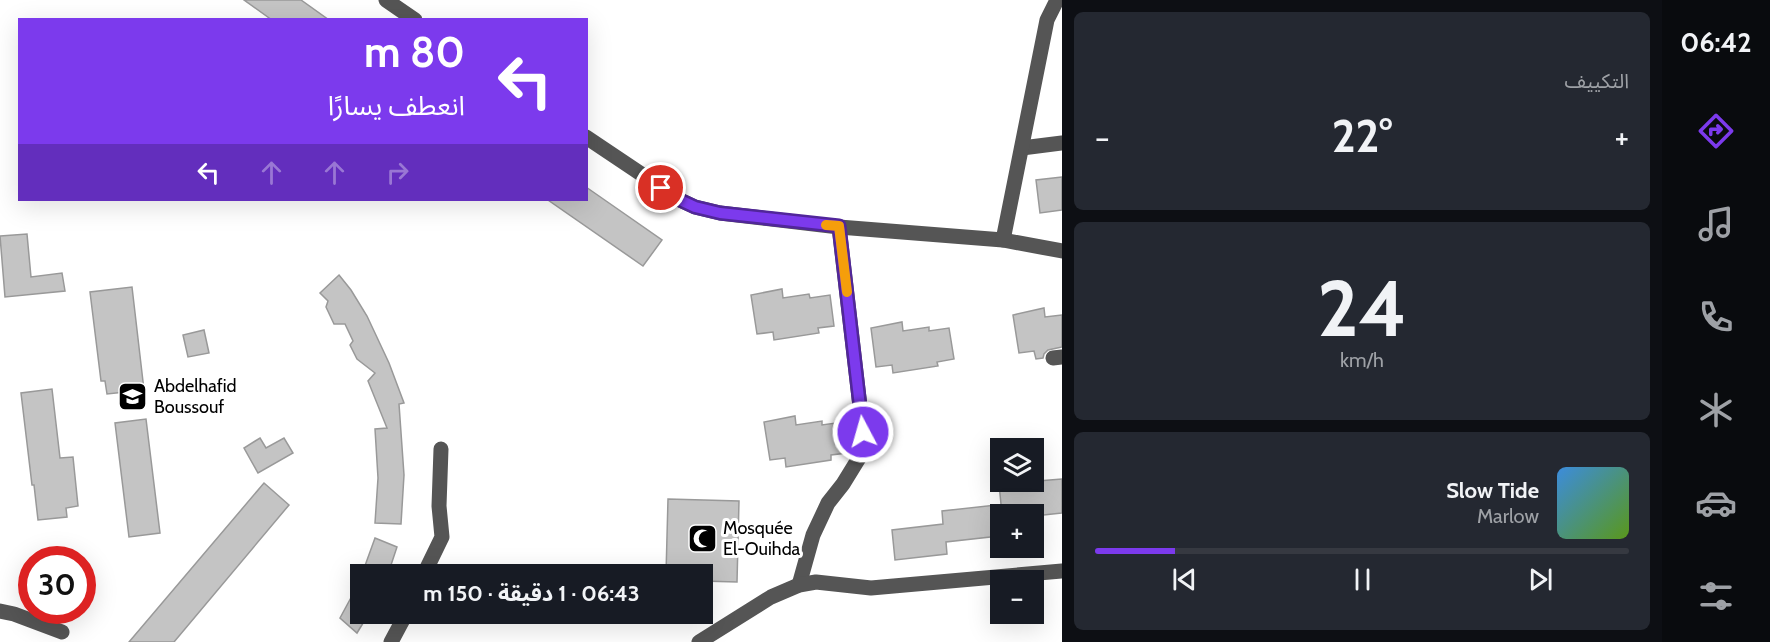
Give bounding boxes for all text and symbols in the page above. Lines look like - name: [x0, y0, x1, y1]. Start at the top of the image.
- text: 80 m: [364, 26, 465, 78]
- text: 06:42: [1680, 26, 1752, 59]
- icon: left: [486, 42, 564, 120]
- text: التكييف: [1565, 69, 1629, 93]
- text: انعطف يسارًا: [328, 89, 465, 122]
- text: 22°: [1332, 109, 1392, 163]
- icon: directions: [1695, 110, 1737, 152]
- text: −: [1095, 117, 1110, 157]
- text: +: [1614, 117, 1629, 157]
- icon: left: [192, 156, 225, 189]
- icon: ahead: [255, 156, 288, 189]
- icon: ahead: [318, 156, 351, 189]
- icon: right: [381, 156, 414, 189]
- pin: [635, 162, 686, 213]
- icon: arrive: [644, 171, 677, 204]
- icon: music: [1695, 203, 1737, 245]
- text: 24: [1317, 261, 1407, 356]
- icon: phone: [1695, 296, 1737, 338]
- text: km/h: [1340, 348, 1384, 372]
- place label: Abdelhafid Boussouf: [154, 375, 237, 418]
- school or university icon: Abdelhafid Boussouf: [117, 380, 149, 412]
- icon: climate: [1695, 389, 1737, 431]
- position arrow: [831, 400, 895, 464]
- map controls: [990, 438, 1044, 624]
- button: layers: [990, 438, 1044, 492]
- text: Slow Tide: [1446, 477, 1539, 504]
- icon: car: [1695, 482, 1737, 524]
- button: +: [990, 504, 1044, 558]
- text: Marlow: [1477, 504, 1539, 528]
- place label: Mosquée El-Ouihda: [723, 517, 801, 560]
- mosque icon: Mosquée El-Ouihda: [686, 522, 718, 554]
- speed limit sign: 30: [18, 546, 96, 624]
- icon: previous: [1168, 563, 1201, 596]
- icon: pause: [1346, 563, 1379, 596]
- icon: next: [1524, 563, 1557, 596]
- button: −: [990, 570, 1044, 624]
- icon: filters: [1695, 575, 1737, 617]
- text: 06:43 · 1 دقيقة · 150 m: [423, 580, 640, 607]

